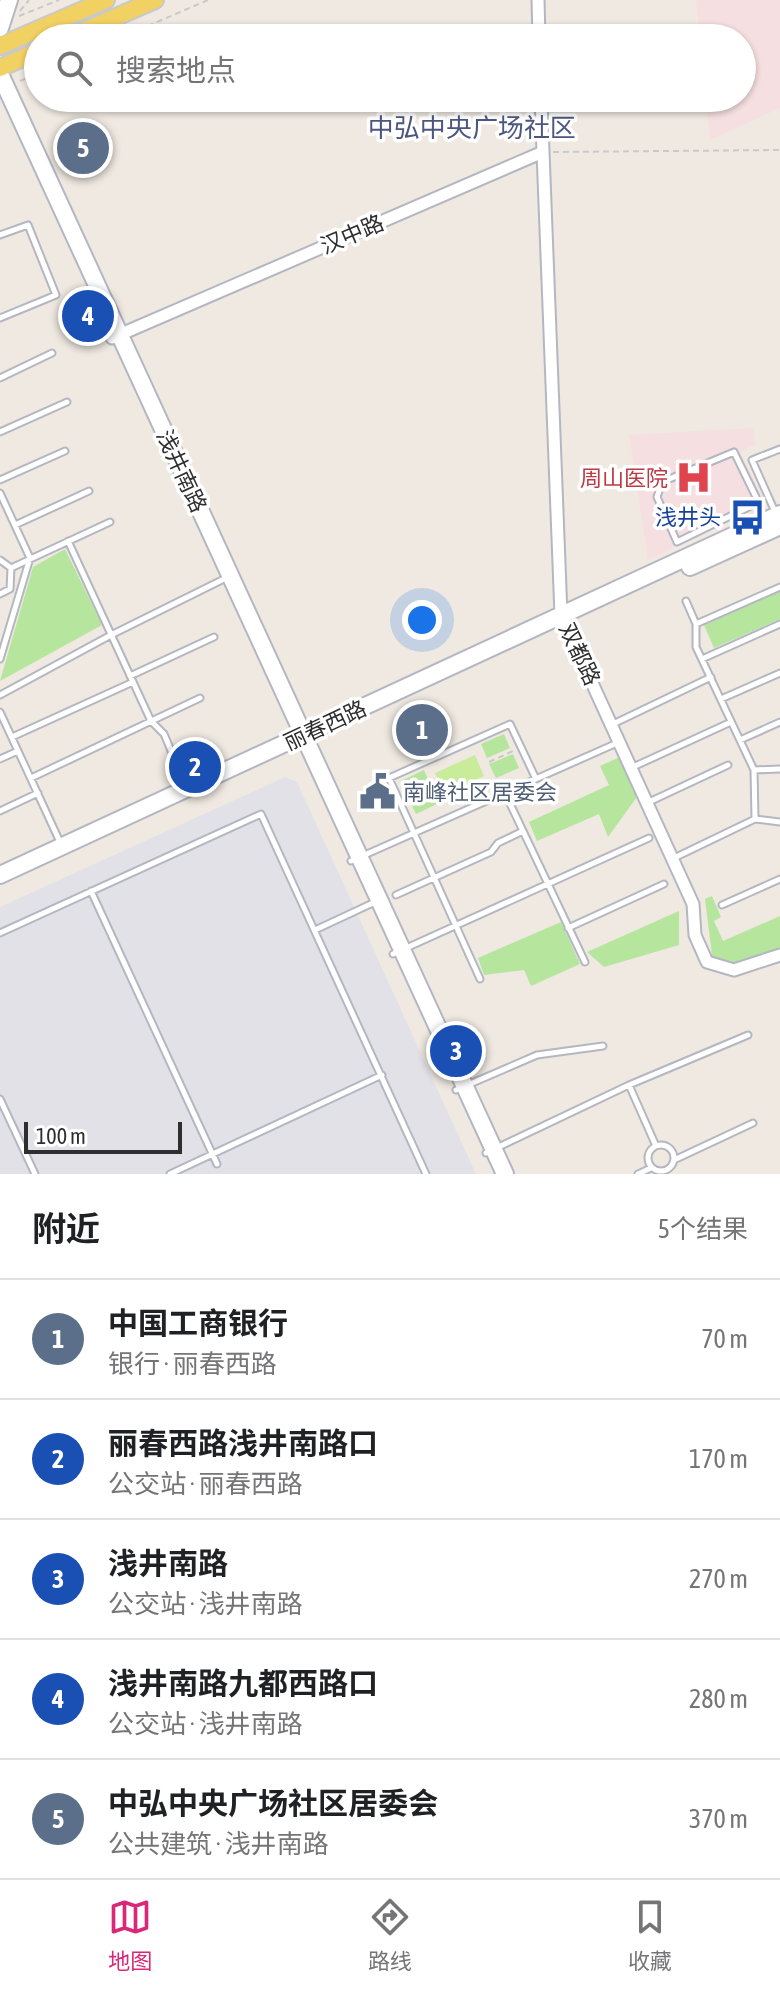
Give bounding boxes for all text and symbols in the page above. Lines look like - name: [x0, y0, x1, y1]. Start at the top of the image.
- search box: [24, 24, 756, 112]
- icon: search: [52, 46, 96, 90]
- text: 搜索地点: [116, 53, 236, 87]
- district label: 中弘中央广场社区: [368, 113, 576, 143]
- pin: 5: [57, 118, 109, 178]
- street label: 汉中路: [317, 209, 387, 259]
- pin: 4: [62, 286, 114, 346]
- street label: 浅井南路: [152, 426, 212, 516]
- hospital icon: 周山医院: [675, 459, 713, 497]
- place label: 周山医院: [580, 465, 668, 491]
- bus stop icon: 浅井头: [728, 498, 766, 536]
- place label: 浅井头: [655, 504, 721, 530]
- your location: [402, 600, 442, 640]
- street label: 双都路: [554, 619, 606, 689]
- street label: 丽春西路: [280, 695, 370, 755]
- pin: 1: [396, 700, 448, 760]
- pin: 2: [169, 737, 221, 797]
- public building icon: 南峰社区居委会: [358, 773, 396, 811]
- place label: 南峰社区居委会: [403, 779, 557, 805]
- pin: 3: [430, 1021, 482, 1081]
- scale bar: [24, 1118, 182, 1154]
- text: 100 m: [36, 1123, 86, 1149]
- text: 附近: [32, 1209, 100, 1248]
- text: 5个结果: [658, 1214, 748, 1244]
- text: 中国工商银行: [108, 1306, 288, 1340]
- text: 1: [52, 1324, 64, 1354]
- text: 70 m: [701, 1324, 748, 1354]
- text: 银行 · 丽春西路: [108, 1349, 277, 1379]
- text: 丽春西路浅井南路口: [108, 1426, 378, 1460]
- text: 2: [52, 1444, 64, 1474]
- text: 170 m: [689, 1444, 748, 1474]
- text: 公交站 · 丽春西路: [108, 1469, 303, 1499]
- text: 浅井南路: [108, 1546, 228, 1580]
- text: 3: [52, 1564, 64, 1594]
- text: 270 m: [689, 1564, 748, 1594]
- text: 公交站 · 浅井南路: [108, 1589, 303, 1619]
- text: 浅井南路九都西路口: [108, 1666, 378, 1700]
- text: 4: [52, 1684, 64, 1714]
- text: 280 m: [689, 1684, 748, 1714]
- text: 公交站 · 浅井南路: [108, 1709, 303, 1739]
- text: 中弘中央广场社区居委会: [108, 1786, 438, 1820]
- text: 5: [52, 1804, 64, 1834]
- text: 370 m: [689, 1804, 748, 1834]
- text: 公共建筑 · 浅井南路: [108, 1829, 329, 1859]
- tab: 地图: [108, 1895, 152, 1975]
- tab: 路线: [368, 1895, 412, 1975]
- tab: 收藏: [628, 1895, 672, 1975]

